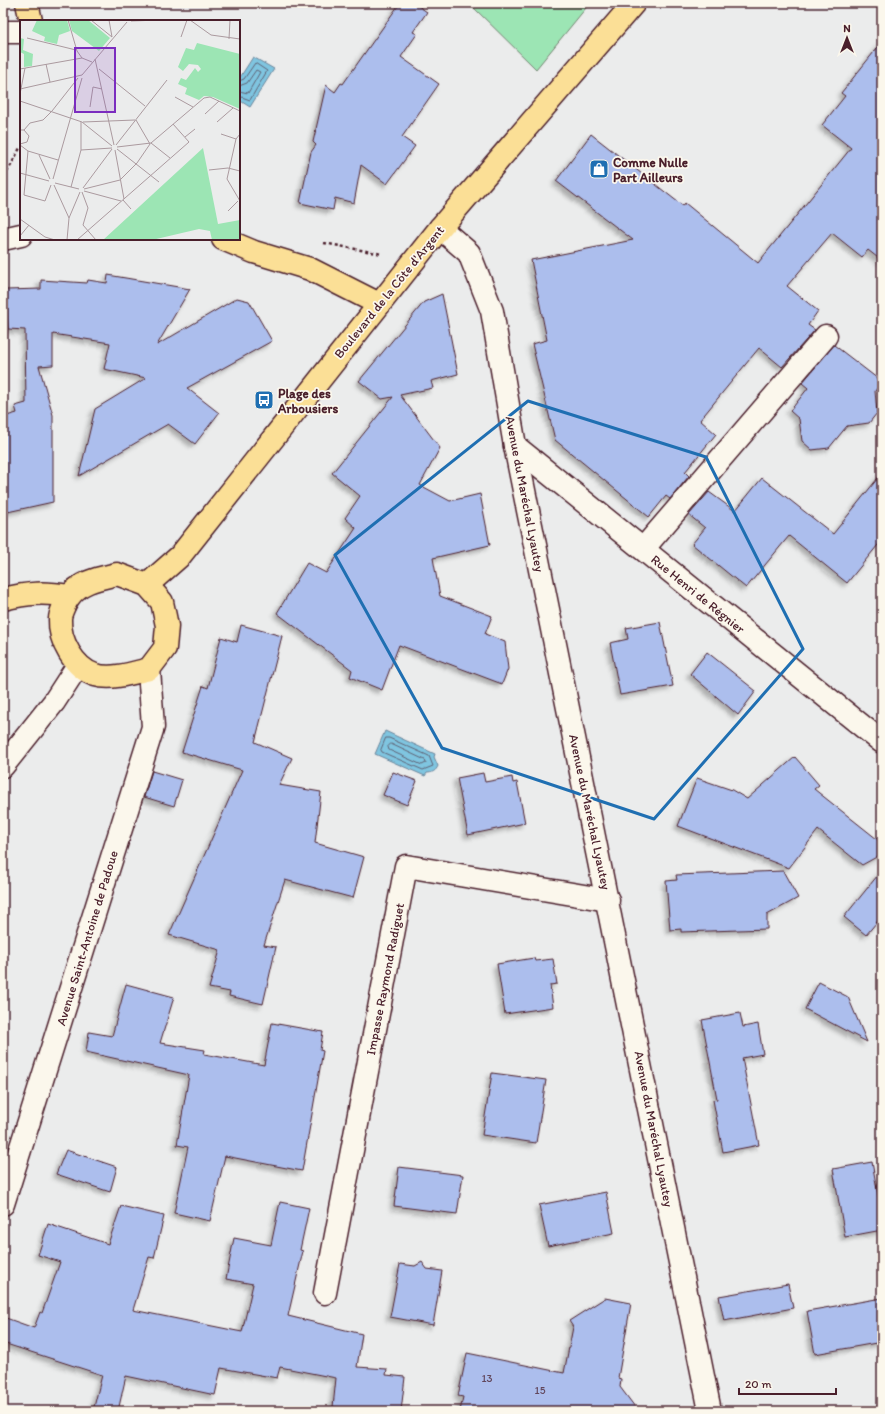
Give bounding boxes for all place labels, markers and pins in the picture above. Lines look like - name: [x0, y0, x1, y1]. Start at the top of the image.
- place label: Comme Nulle Part Ailleurs: [613, 155, 688, 185]
- shop icon: Comme Nulle Part Ailleurs: [588, 158, 610, 180]
- place label: Plage des Arbousiers: [277, 386, 339, 416]
- bus stop icon: Plage des Arbousiers: [253, 389, 275, 411]

